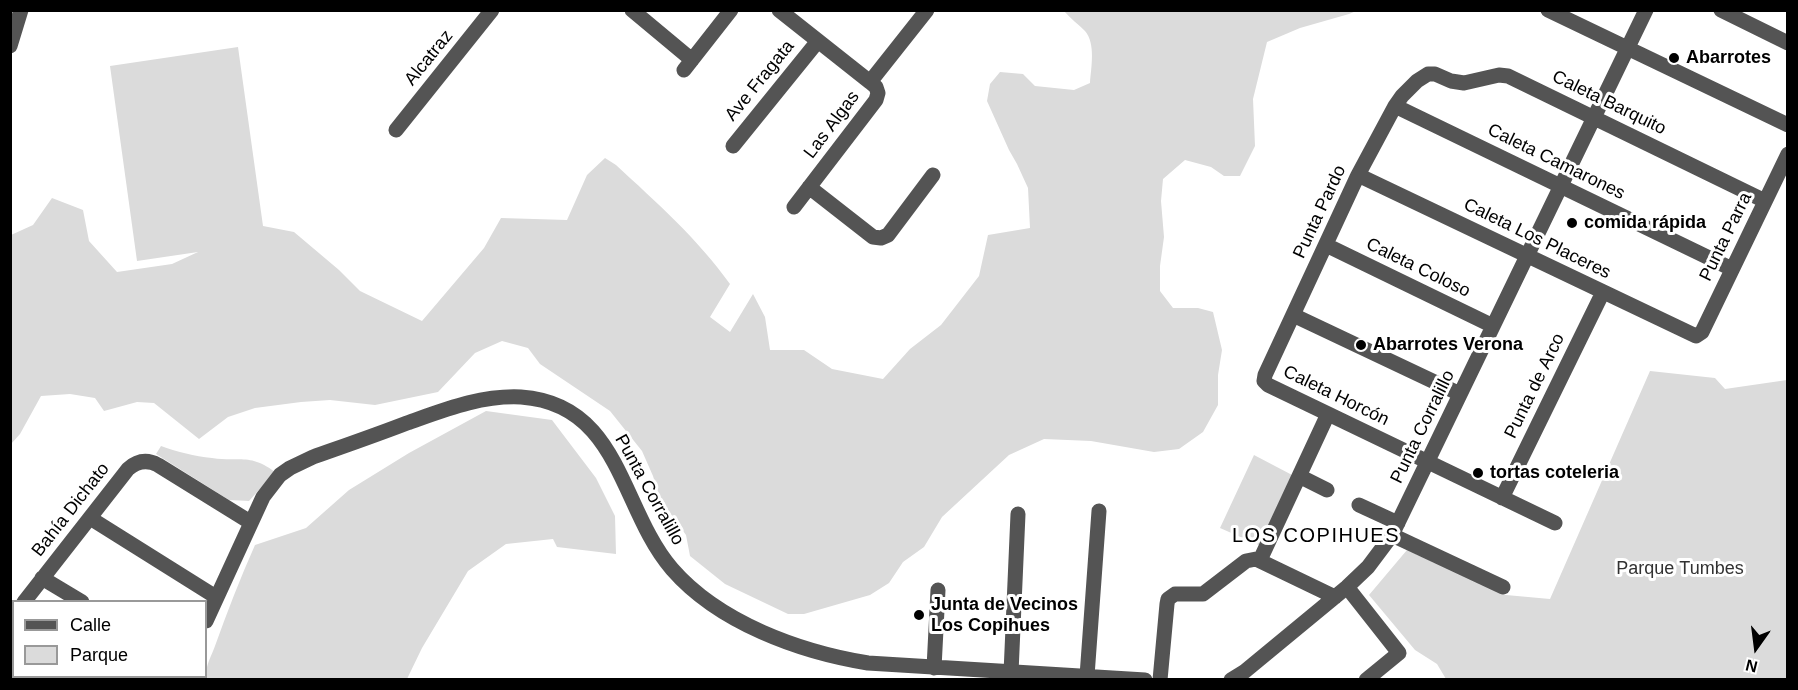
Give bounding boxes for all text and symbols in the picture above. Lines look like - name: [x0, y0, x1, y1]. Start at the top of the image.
- street label: Alcatraz: [400, 26, 458, 90]
- street label: Ave Fragata: [721, 36, 799, 126]
- place label: Abarrotes: [1686, 47, 1771, 69]
- marker: Abarrotes: [1667, 51, 1681, 65]
- street label: Caleta Barquito: [1549, 66, 1669, 140]
- street label: Las Algas: [800, 87, 864, 163]
- street label: Caleta Camarones: [1484, 119, 1628, 205]
- street label: Punta Pardo: [1289, 162, 1351, 262]
- street label: Punta Parra: [1695, 189, 1757, 285]
- street label: Caleta Los Placeres: [1460, 194, 1614, 284]
- place label: comida rápida: [1584, 212, 1706, 234]
- marker: comida rápida: [1565, 216, 1579, 230]
- street label: Caleta Coloso: [1362, 234, 1474, 302]
- street label: Punta de Arco: [1500, 330, 1570, 442]
- place label: Abarrotes Verona: [1373, 334, 1523, 356]
- marker: Abarrotes Verona: [1354, 338, 1368, 352]
- street label: Caleta Horcón: [1280, 361, 1392, 431]
- street label: Punta Corralillo: [1386, 367, 1460, 487]
- street label: Punta Corralillo: [610, 431, 688, 549]
- street label: Bahía Dichato: [28, 459, 114, 561]
- place label: tortas coteleria: [1490, 462, 1619, 484]
- marker: tortas coteleria: [1471, 466, 1485, 480]
- district label: LOS COPIHUES: [1232, 524, 1400, 548]
- park label: Parque Tumbes: [1616, 558, 1744, 580]
- place label: Junta de Vecinos Los Copihues: [931, 594, 1078, 636]
- legend: [12, 600, 207, 678]
- marker: Junta de Vecinos Los Copihues: [912, 608, 926, 622]
- text: Calle: [70, 615, 111, 635]
- north arrow: [1726, 618, 1786, 678]
- text: Parque: [70, 645, 128, 665]
- text: N: [1744, 656, 1759, 676]

